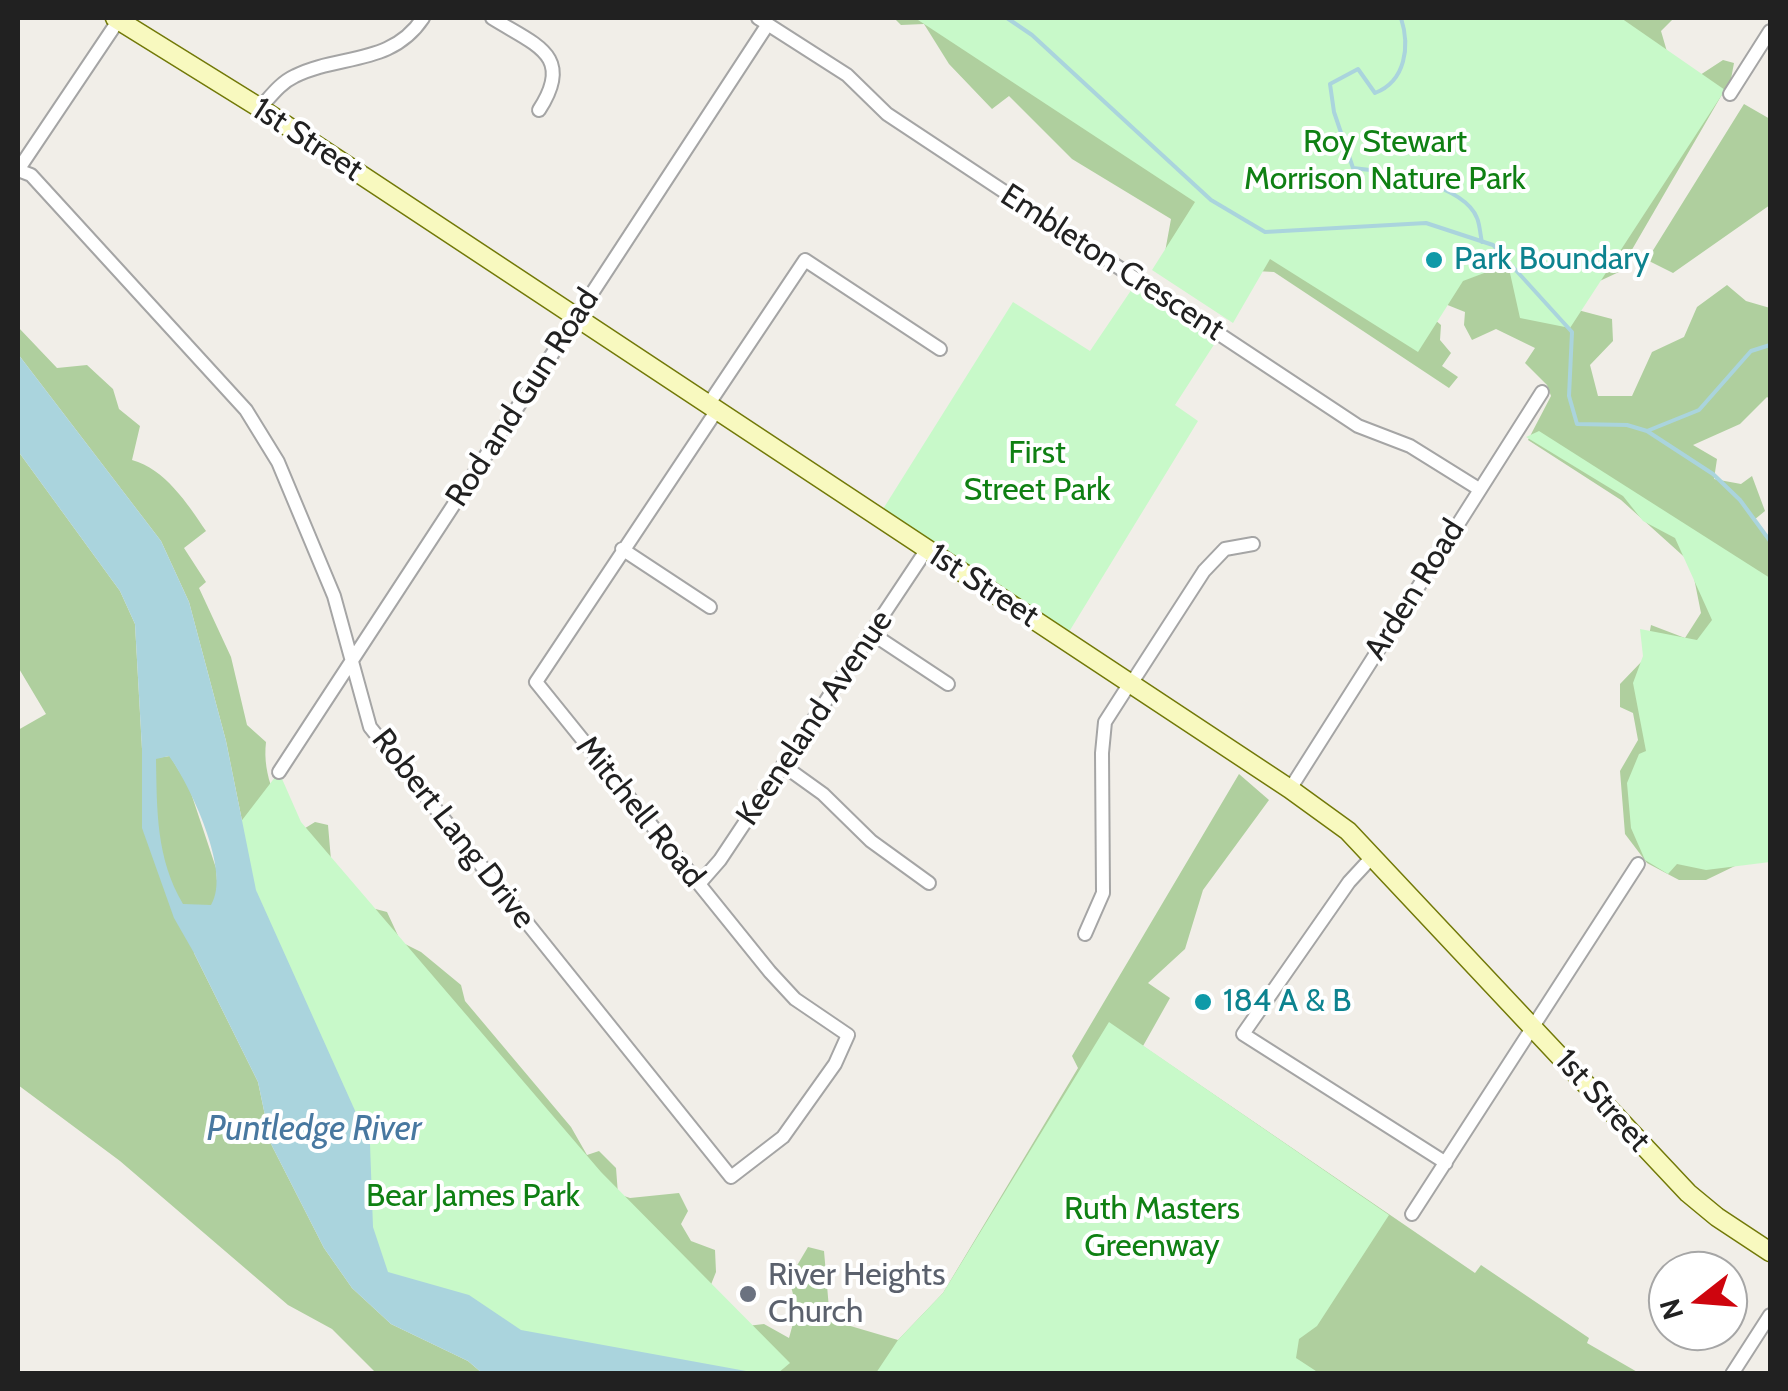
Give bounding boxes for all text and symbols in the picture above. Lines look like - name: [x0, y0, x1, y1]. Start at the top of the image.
- street label: 1st Street: [245, 90, 369, 190]
- park label: Roy Stewart Morrison Nature Park: [1244, 124, 1526, 199]
- street label: Embleton Crescent: [993, 177, 1231, 349]
- place label: Park Boundary: [1454, 241, 1650, 279]
- marker: Park Boundary: [1423, 249, 1445, 271]
- street label: Rod and Gun Road: [438, 282, 608, 514]
- park label: First Street Park: [963, 435, 1111, 510]
- street label: Arden Road: [1357, 513, 1473, 667]
- street label: 1st Street: [921, 536, 1045, 636]
- street label: Keeneland Avenue: [729, 603, 901, 833]
- street label: Robert Lang Drive: [363, 722, 543, 936]
- street label: Mitchell Road: [567, 729, 713, 895]
- place label: 184 A & B: [1223, 983, 1351, 1021]
- marker: 184 A & B: [1192, 991, 1214, 1013]
- street label: 1st Street: [1546, 1042, 1658, 1160]
- water label: Puntledge River: [207, 1109, 421, 1151]
- park label: Bear James Park: [366, 1178, 580, 1216]
- park label: Ruth Masters Greenway: [1064, 1191, 1240, 1266]
- north arrow: [1648, 1251, 1748, 1351]
- place label: River Heights Church: [768, 1257, 945, 1332]
- marker: River Heights Church: [737, 1283, 759, 1305]
- text: N: [1652, 1295, 1690, 1324]

